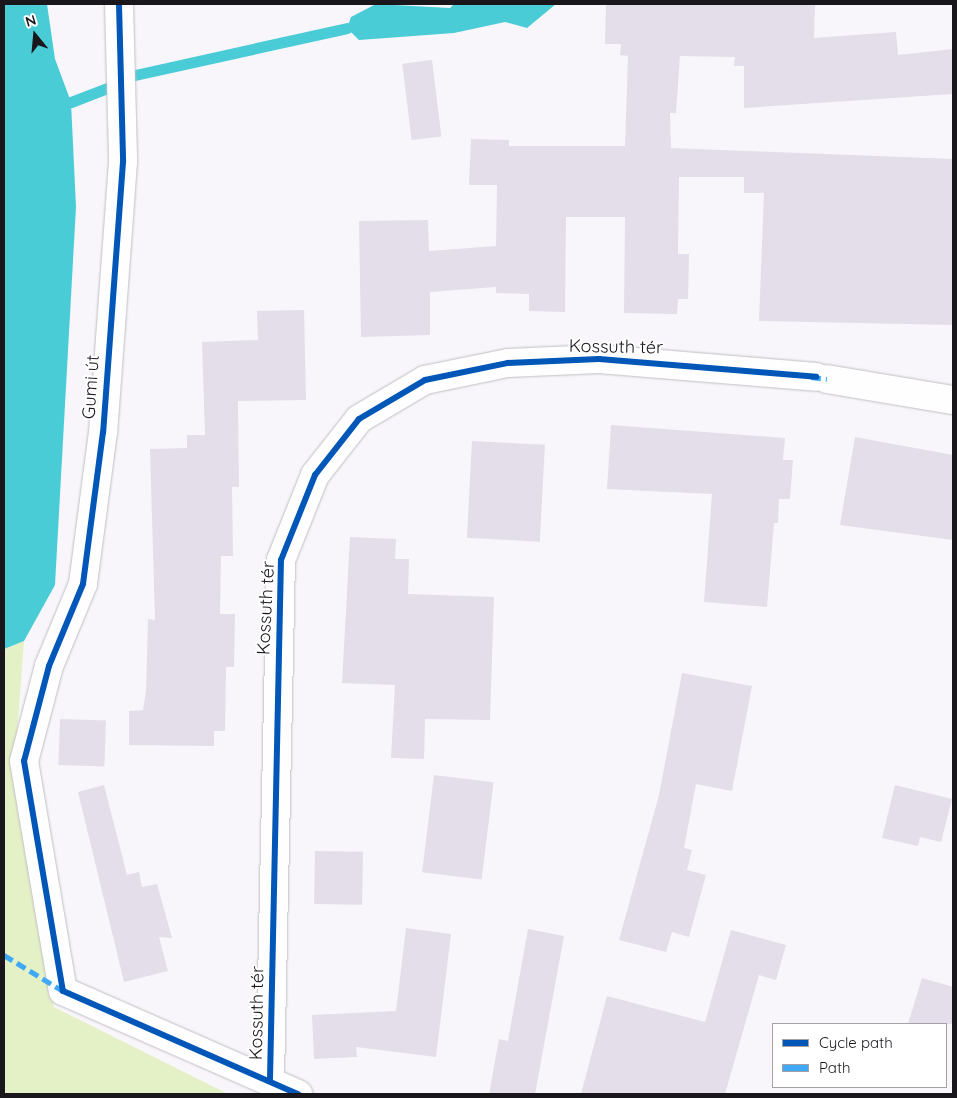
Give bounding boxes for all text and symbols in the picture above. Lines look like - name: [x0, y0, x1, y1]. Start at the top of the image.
- north arrow: [10, 10, 60, 60]
- text: N: [23, 11, 38, 31]
- street label: Kossuth tér: [569, 335, 663, 359]
- street label: Gumi út: [78, 354, 104, 420]
- street label: Kossuth tér: [253, 560, 279, 656]
- street label: Kossuth tér: [245, 966, 269, 1060]
- legend: [772, 1023, 947, 1088]
- text: Cycle path: [819, 1033, 893, 1052]
- text: Path: [819, 1058, 851, 1077]

